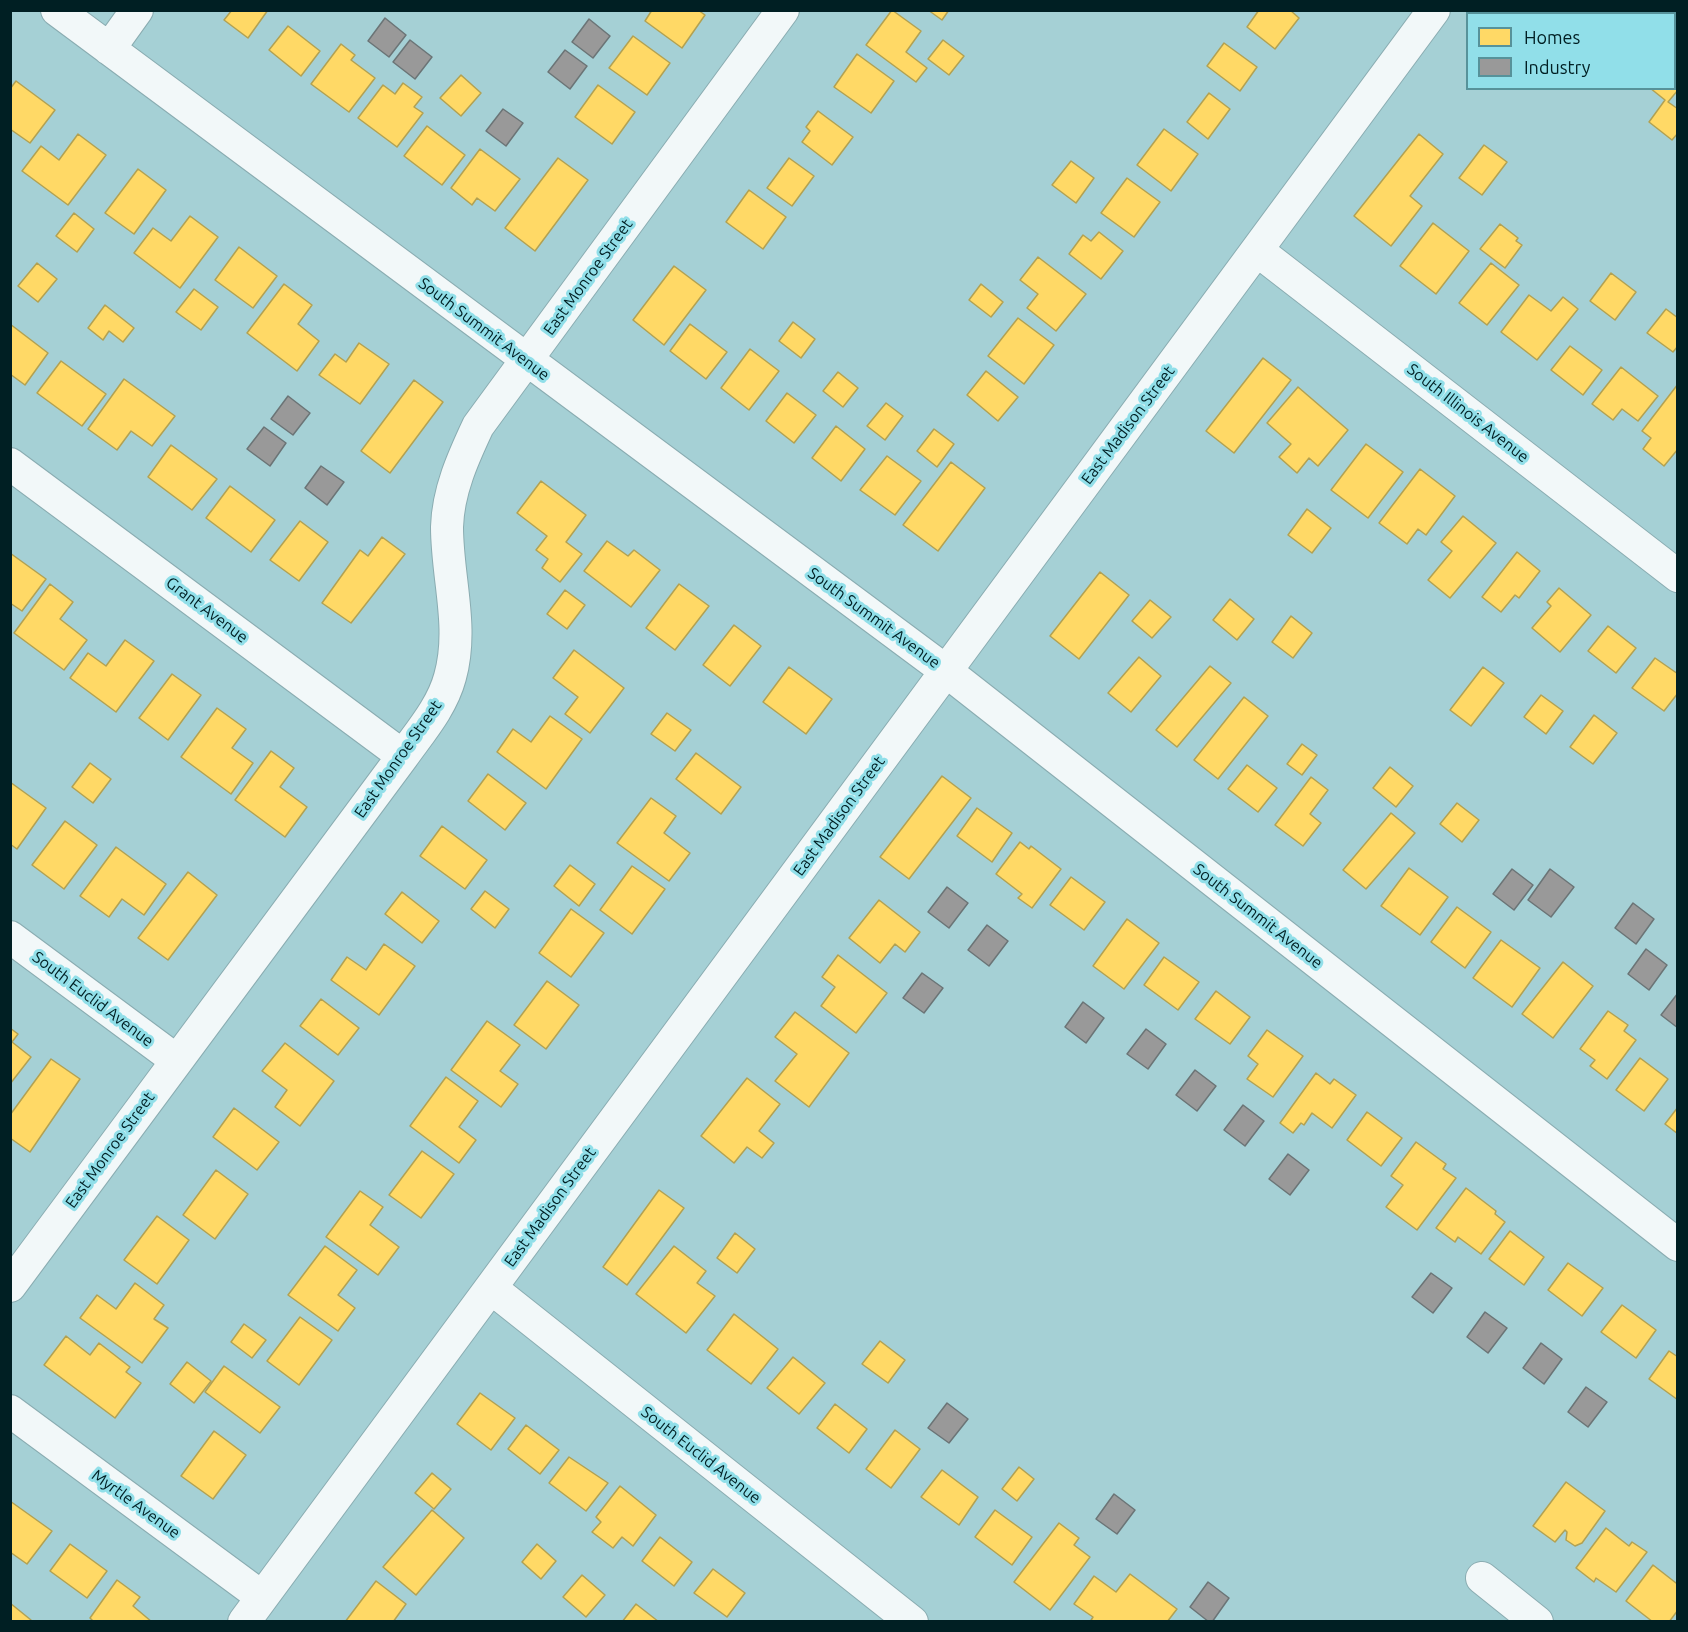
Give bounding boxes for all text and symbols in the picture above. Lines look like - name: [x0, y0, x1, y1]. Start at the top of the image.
- legend: [1466, 12, 1676, 90]
- text: Homes: [1524, 27, 1580, 47]
- text: Industry: [1524, 57, 1590, 77]
- street label: East Monroe Street: [539, 215, 637, 339]
- street label: South Summit Avenue: [415, 274, 553, 384]
- street label: South Illinois Avenue: [1403, 359, 1533, 467]
- street label: East Madison Street: [1077, 362, 1179, 488]
- street label: South Summit Avenue: [804, 564, 944, 672]
- street label: Grant Avenue: [162, 573, 252, 647]
- street label: East Monroe Street: [350, 697, 446, 821]
- street label: East Madison Street: [789, 752, 889, 880]
- street label: South Summit Avenue: [1190, 860, 1326, 972]
- street label: South Euclid Avenue: [29, 947, 157, 1051]
- street label: East Monroe Street: [61, 1088, 159, 1212]
- street label: East Madison Street: [500, 1143, 600, 1271]
- street label: South Euclid Avenue: [637, 1402, 765, 1508]
- street label: Myrtle Avenue: [88, 1466, 184, 1542]

